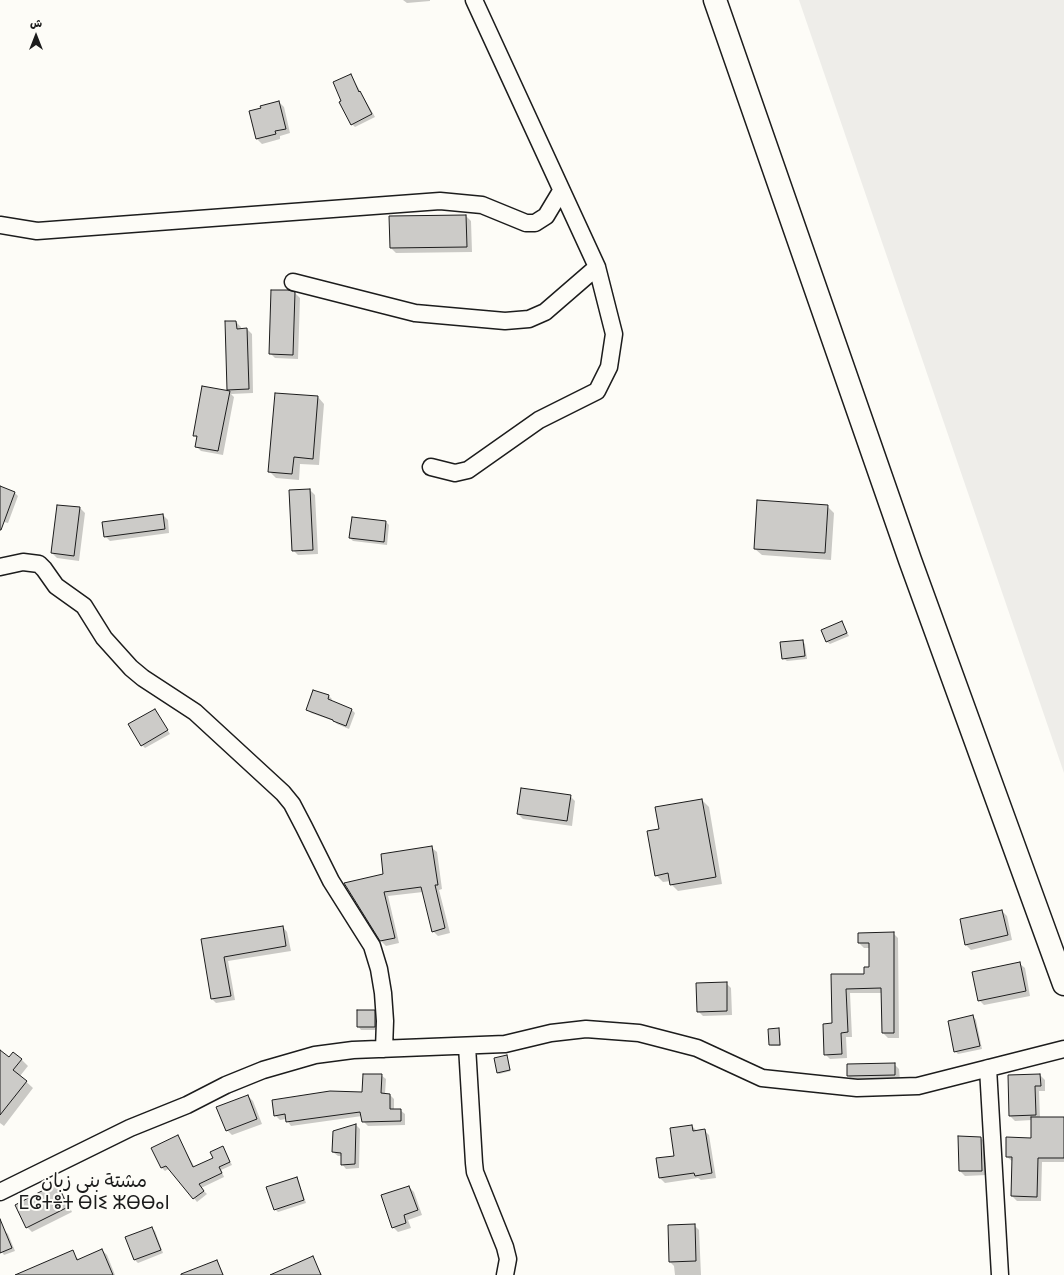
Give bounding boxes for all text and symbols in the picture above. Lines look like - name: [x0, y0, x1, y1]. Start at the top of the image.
- north arrow: [16, 16, 56, 56]
- text: ش: [30, 17, 42, 30]
- district label: مشتة بني زبان ⵎⵛⵜⴻⵜ ⴱⵏⵉ ⵣⴱⴱⴰⵏ: [18, 1171, 170, 1215]

